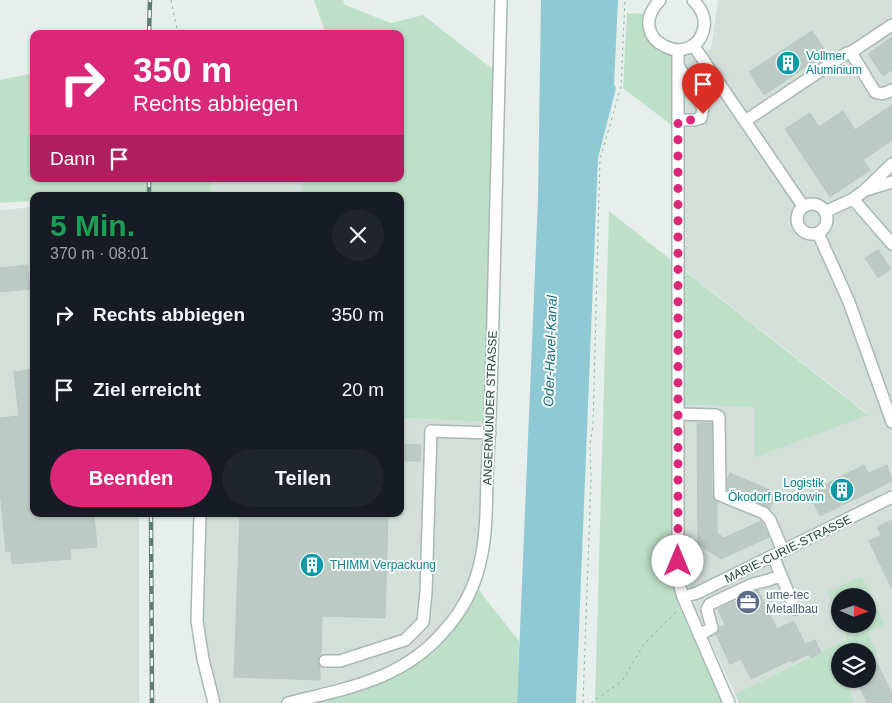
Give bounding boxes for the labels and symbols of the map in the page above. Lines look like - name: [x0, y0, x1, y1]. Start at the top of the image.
- place label: Vollmer Aluminium: [806, 49, 862, 77]
- building icon: Vollmer Aluminium: [775, 50, 801, 76]
- pin: [682, 63, 724, 114]
- water label: Oder-Havel-Kanal: [540, 294, 560, 407]
- street label: ANGERMÜNDER STRASSE: [480, 330, 500, 486]
- place label: Logistik Ökodorf Brodowin: [728, 476, 825, 504]
- building icon: Logistik Ökodorf Brodowin: [829, 477, 855, 503]
- street label: MARIE-CURIE-STRASSE: [722, 512, 854, 586]
- position arrow: [651, 534, 703, 586]
- building icon: THIMM Verpackung: [299, 552, 325, 578]
- place label: THIMM Verpackung: [330, 558, 436, 572]
- place label: ume-tec Metallbau: [766, 588, 818, 616]
- north arrow: [831, 588, 876, 632]
- office icon: ume-tec Metallbau: [735, 589, 761, 615]

